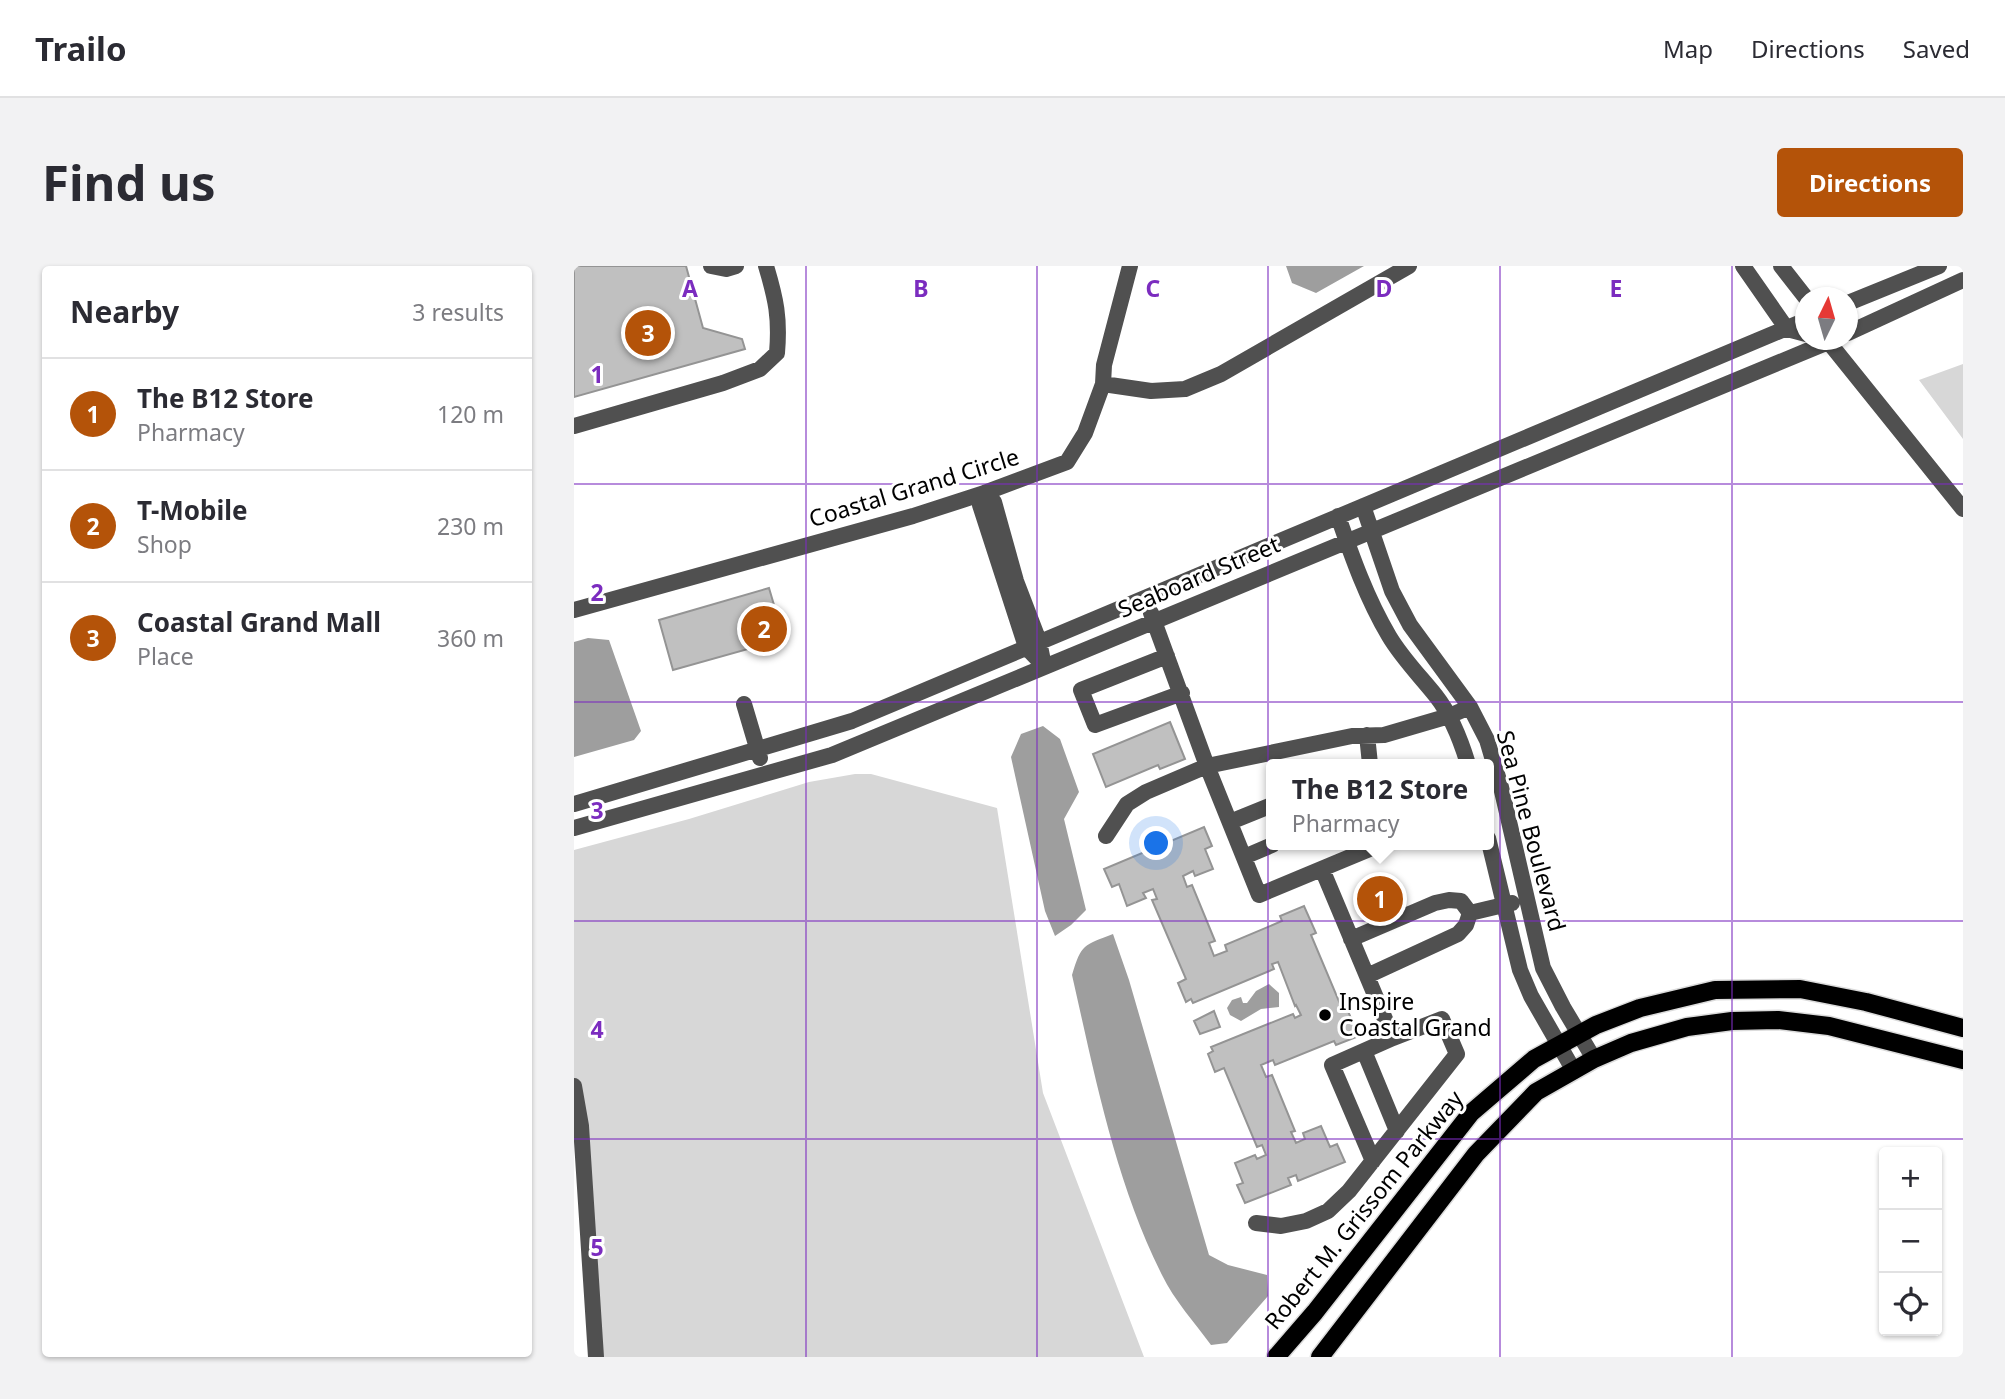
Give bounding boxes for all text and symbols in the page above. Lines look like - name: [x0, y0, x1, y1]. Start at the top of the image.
- text: Trailo: [35, 26, 127, 71]
- text: Map: [1663, 32, 1713, 65]
- text: Directions: [1751, 32, 1865, 65]
- text: Saved: [1903, 32, 1970, 65]
- button: Directions: [1777, 148, 1963, 217]
- text: Find us: [42, 149, 216, 215]
- text: A: [682, 272, 698, 304]
- text: B: [913, 272, 929, 304]
- text: C: [1146, 272, 1161, 304]
- text: D: [1376, 272, 1392, 304]
- text: E: [1610, 272, 1622, 304]
- north arrow: [1795, 287, 1858, 350]
- text: Nearby: [70, 291, 179, 332]
- text: 3 results: [412, 296, 504, 328]
- pin: 3: [625, 307, 671, 359]
- text: 1: [590, 358, 604, 390]
- text: The B12 Store: [137, 380, 313, 416]
- text: 1: [86, 398, 100, 430]
- text: 120 m: [437, 398, 504, 430]
- text: Pharmacy: [137, 416, 245, 448]
- street label: Coastal Grand Circle: [805, 440, 1023, 534]
- text: T-Mobile: [137, 492, 248, 528]
- text: 2: [86, 510, 100, 542]
- text: 230 m: [437, 510, 504, 542]
- text: Shop: [137, 528, 192, 560]
- street label: Seaboard Street: [1113, 528, 1284, 625]
- text: 2: [590, 576, 604, 608]
- pin: 2: [741, 603, 787, 655]
- text: Coastal Grand Mall: [137, 604, 381, 640]
- text: 3: [86, 622, 100, 654]
- text: 360 m: [437, 622, 504, 654]
- text: Place: [137, 640, 194, 672]
- street label: Sea Pine Boulevard: [1490, 727, 1574, 935]
- popup: [1266, 759, 1494, 850]
- text: The B12 Store: [1292, 771, 1468, 807]
- text: 3: [590, 794, 604, 826]
- text: Pharmacy: [1292, 807, 1399, 839]
- your location: [1139, 826, 1173, 860]
- pin: 1: [1357, 873, 1403, 925]
- place label: Inspire Coastal Grand: [1339, 985, 1492, 1043]
- marker: Inspire Coastal Grand: [1317, 1007, 1333, 1023]
- text: 4: [590, 1013, 604, 1045]
- street label: Robert M. Grissom Parkway: [1257, 1083, 1470, 1336]
- map controls: [1879, 1147, 1942, 1336]
- button: +: [1879, 1147, 1942, 1210]
- button: −: [1879, 1210, 1942, 1273]
- text: 5: [590, 1231, 604, 1263]
- button: locate: [1879, 1273, 1942, 1336]

